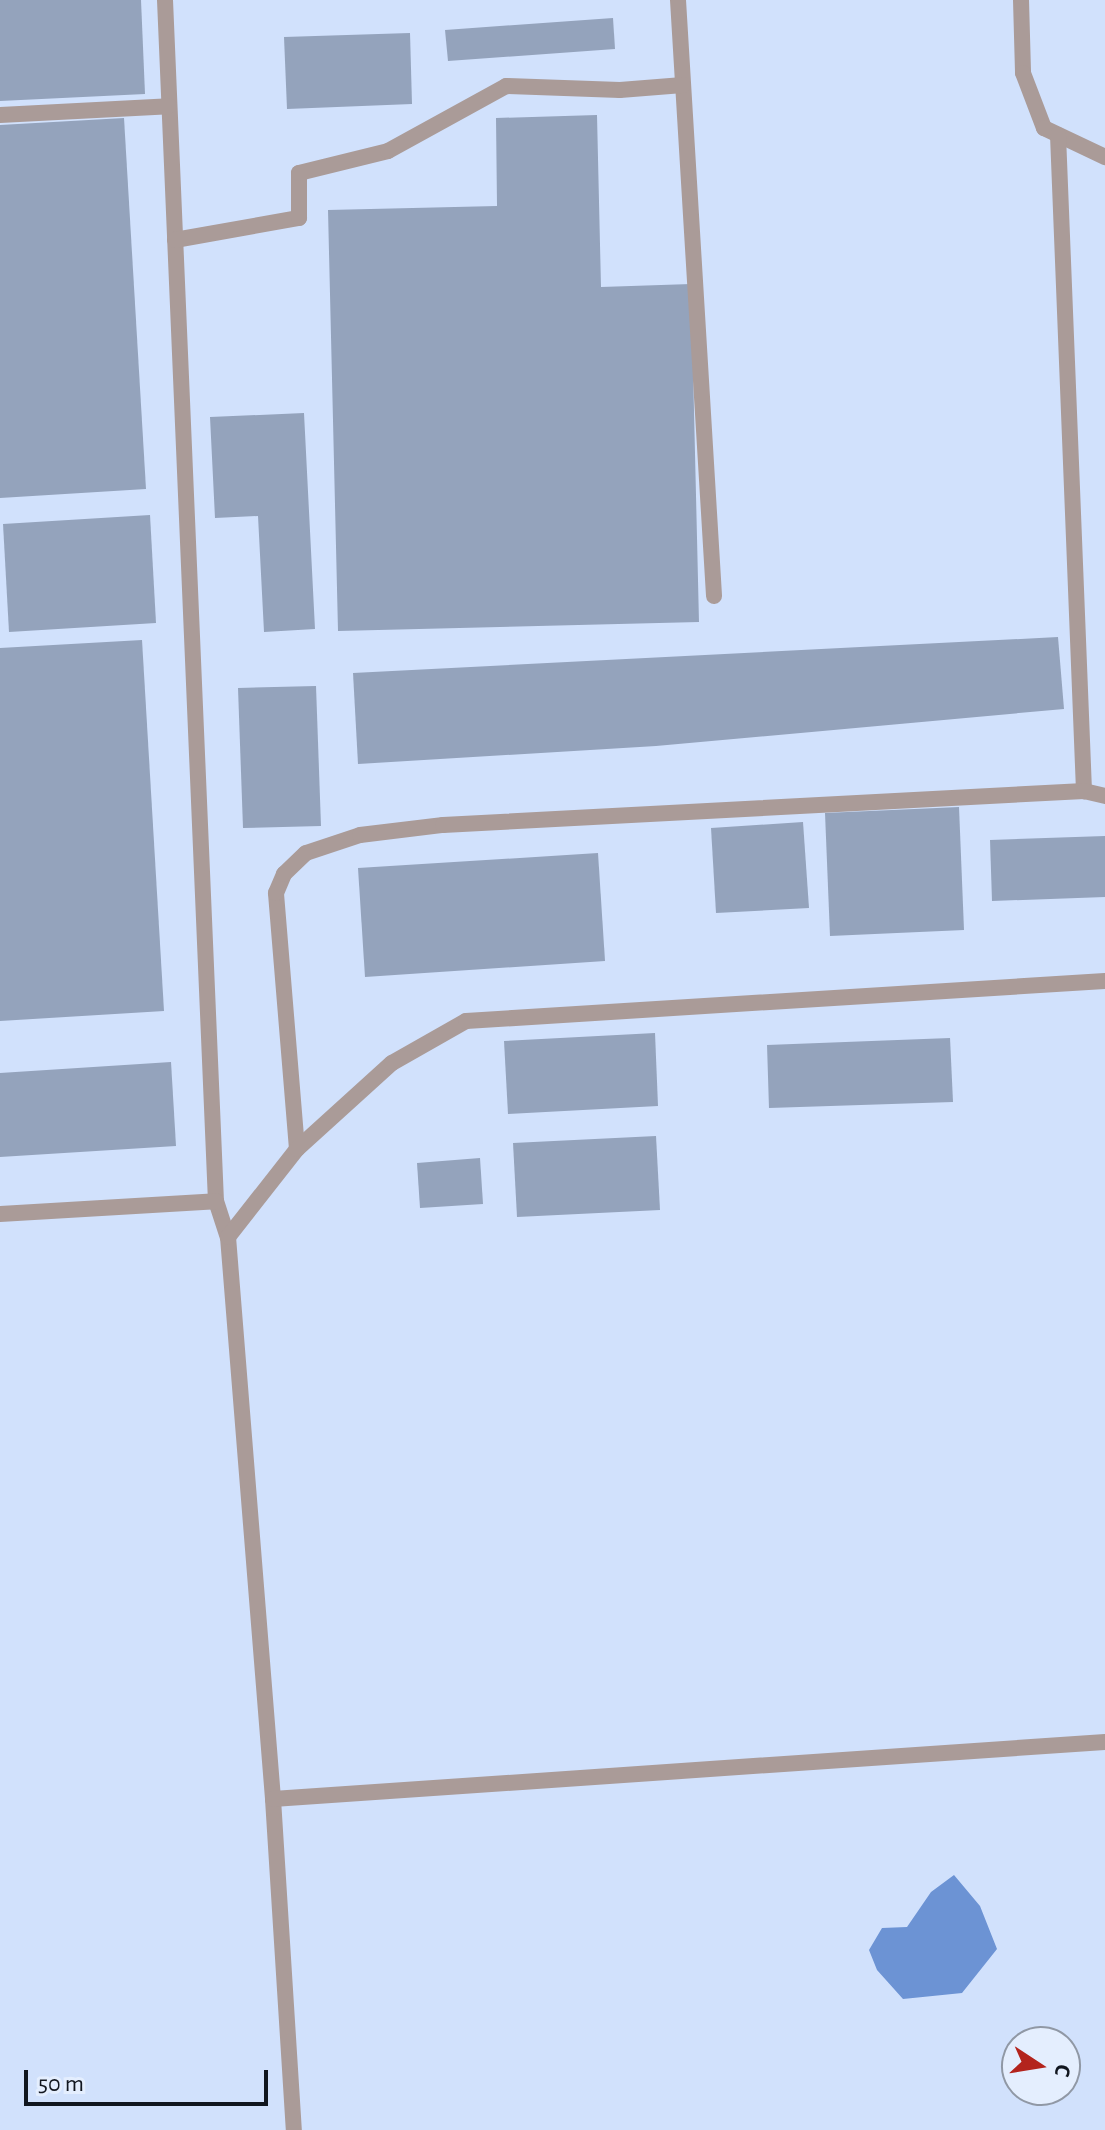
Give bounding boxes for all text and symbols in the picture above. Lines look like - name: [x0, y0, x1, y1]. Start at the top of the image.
- north arrow: [1001, 2026, 1081, 2106]
- scale bar: [28, 2054, 272, 2104]
- text: С: [1050, 2062, 1075, 2079]
- text: 50 m: [38, 2072, 84, 2096]

